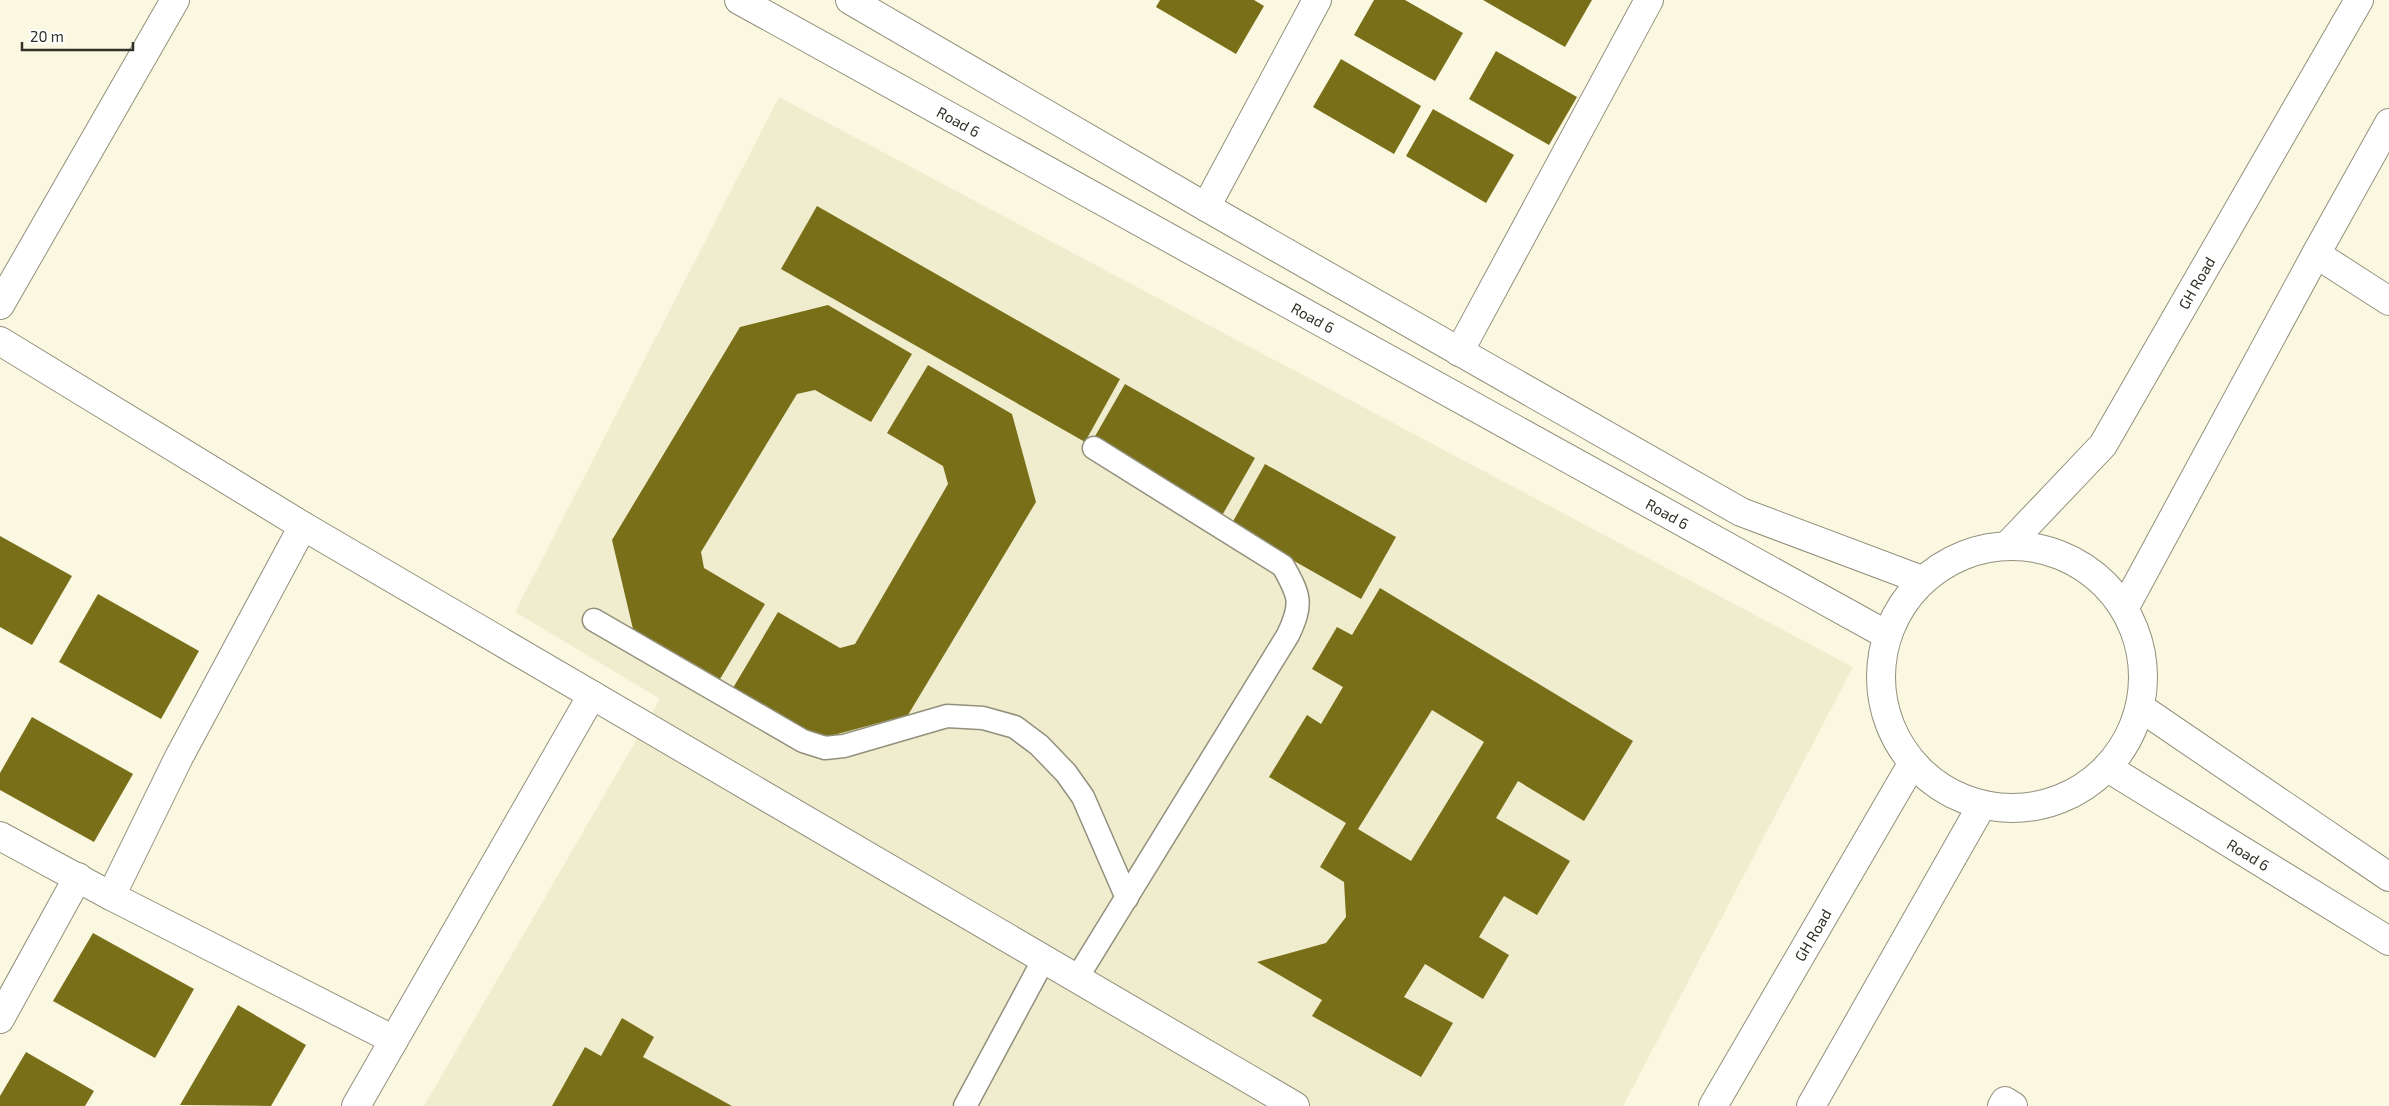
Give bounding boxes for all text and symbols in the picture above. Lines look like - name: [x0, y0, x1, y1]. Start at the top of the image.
- scale bar: [22, 20, 134, 52]
- text: 20 m: [30, 27, 64, 45]
- street label: Road 6: [934, 102, 983, 141]
- street label: GH Road: [2174, 253, 2218, 312]
- street label: Road 6: [1288, 298, 1338, 337]
- street label: Road 6: [1643, 494, 1692, 533]
- street label: Road 6: [2224, 835, 2273, 874]
- street label: GH Road: [1790, 906, 1835, 964]

